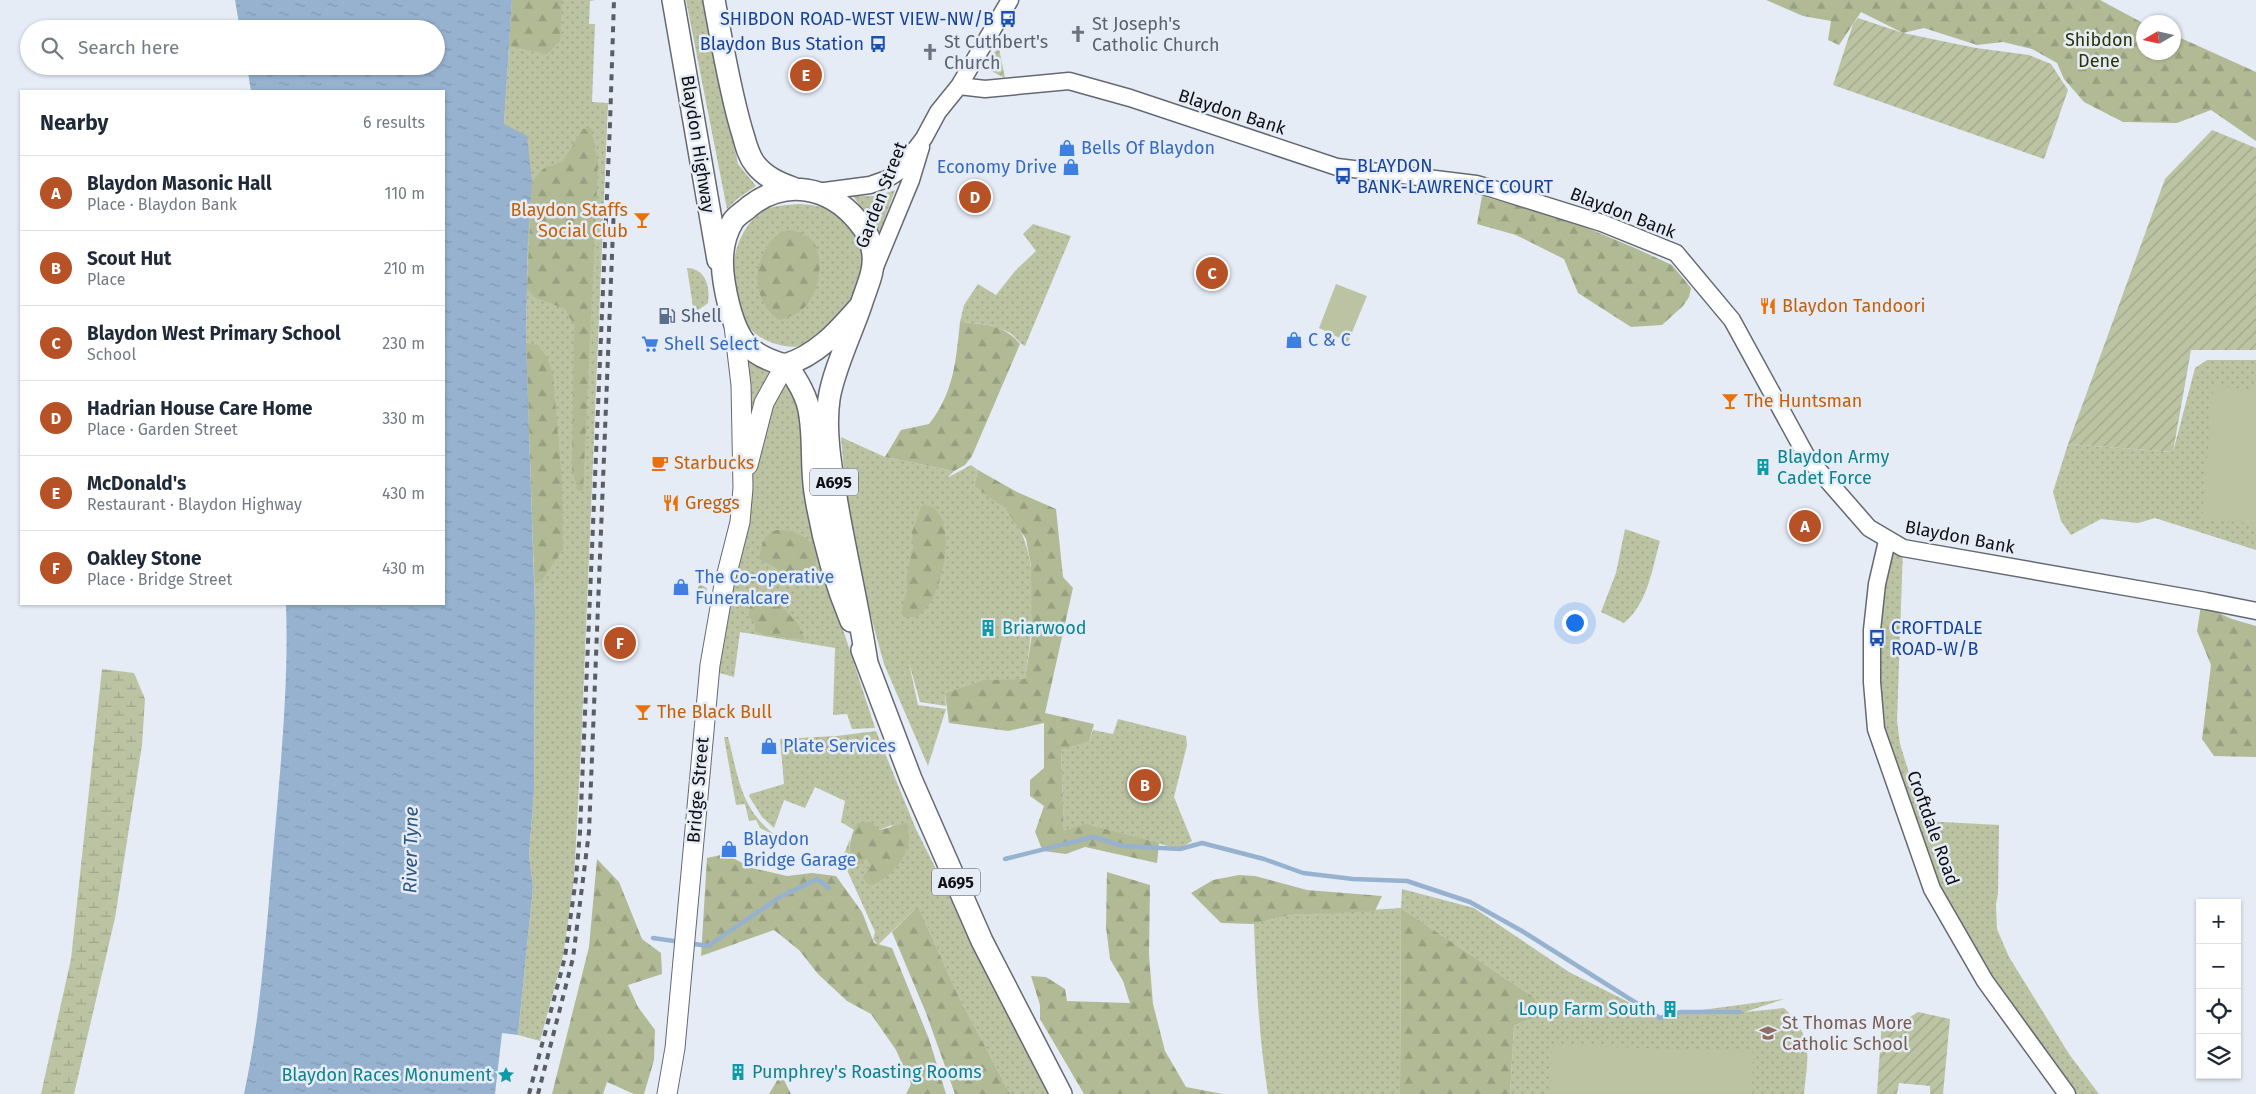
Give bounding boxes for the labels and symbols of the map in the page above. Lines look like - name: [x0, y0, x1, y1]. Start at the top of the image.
- place label: SHIBDON ROAD-WEST VIEW-NW/B: [720, 8, 994, 30]
- bus stop icon: SHIBDON ROAD-WEST VIEW-NW/B: [998, 9, 1018, 29]
- place label: St Joseph's Catholic Church: [1092, 13, 1219, 56]
- north arrow: [2136, 15, 2181, 60]
- church icon: St Joseph's Catholic Church: [1068, 24, 1088, 44]
- park label: Shibdon Dene: [2065, 29, 2133, 72]
- place label: St Cuthbert's Church: [944, 31, 1048, 74]
- place label: Blaydon Bus Station: [700, 33, 864, 55]
- bus stop icon: Blaydon Bus Station: [868, 34, 888, 54]
- church icon: St Cuthbert's Church: [920, 42, 940, 62]
- pin: E: [790, 56, 822, 94]
- street label: Blaydon Highway: [676, 73, 720, 215]
- street label: Blaydon Bank: [1176, 84, 1289, 140]
- place label: Bells Of Blaydon: [1081, 137, 1215, 159]
- street label: Garden Street: [851, 138, 912, 251]
- shop icon: Bells Of Blaydon: [1057, 138, 1077, 158]
- place label: BLAYDON BANK-LAWRENCE COURT: [1357, 155, 1554, 198]
- place label: Economy Drive: [937, 156, 1057, 178]
- shop icon: Economy Drive: [1061, 157, 1081, 177]
- bus stop icon: BLAYDON BANK-LAWRENCE COURT: [1333, 166, 1353, 186]
- pin: D: [959, 178, 991, 216]
- street label: Blaydon Bank: [1567, 183, 1680, 244]
- place label: Blaydon Staffs Social Club: [511, 199, 628, 242]
- bar icon: Blaydon Staffs Social Club: [632, 210, 652, 230]
- pin: C: [1196, 254, 1228, 292]
- place label: Blaydon Tandoori: [1782, 295, 1926, 317]
- restaurant icon: Blaydon Tandoori: [1758, 296, 1778, 316]
- place label: Shell: [681, 305, 722, 327]
- fuel station icon: Shell: [657, 306, 677, 326]
- place label: C & C: [1308, 329, 1351, 351]
- shop icon: C & C: [1284, 330, 1304, 350]
- place label: Shell Select: [664, 333, 760, 355]
- supermarket icon: Shell Select: [640, 334, 660, 354]
- place label: The Huntsman: [1744, 390, 1862, 412]
- bar icon: The Huntsman: [1720, 391, 1740, 411]
- place label: Blaydon Army Cadet Force: [1777, 446, 1890, 489]
- place label: Starbucks: [674, 452, 754, 474]
- cafe icon: Starbucks: [650, 453, 670, 473]
- building icon: Blaydon Army Cadet Force: [1753, 457, 1773, 477]
- road number: A695: [810, 468, 858, 496]
- place label: Greggs: [685, 492, 740, 514]
- restaurant icon: Greggs: [661, 493, 681, 513]
- pin: A: [1789, 507, 1821, 545]
- street label: Blaydon Bank: [1903, 516, 2018, 559]
- place label: The Co-operative Funeralcare: [695, 566, 834, 609]
- shop icon: The Co-operative Funeralcare: [671, 577, 691, 597]
- your location: [1562, 610, 1588, 636]
- place label: Briarwood: [1002, 617, 1086, 639]
- place label: CROFTDALE ROAD-W/B: [1891, 617, 1983, 660]
- building icon: Briarwood: [978, 618, 998, 638]
- pin: F: [604, 624, 636, 662]
- bus stop icon: CROFTDALE ROAD-W/B: [1867, 628, 1887, 648]
- place label: The Black Bull: [657, 701, 772, 723]
- bar icon: The Black Bull: [633, 702, 653, 722]
- place label: Plate Services: [783, 735, 896, 757]
- street label: Bridge Street: [682, 736, 714, 844]
- shop icon: Plate Services: [759, 736, 779, 756]
- pin: B: [1129, 766, 1161, 804]
- street label: Croftdale Road: [1902, 768, 1964, 888]
- water label: River Tyne: [398, 806, 423, 894]
- place label: Blaydon Bridge Garage: [743, 828, 856, 871]
- shop icon: Blaydon Bridge Garage: [719, 839, 739, 859]
- road number: A695: [932, 869, 980, 896]
- place label: Loup Farm South: [1518, 998, 1656, 1020]
- building icon: Loup Farm South: [1660, 999, 1680, 1019]
- place label: St Thomas More Catholic School: [1782, 1012, 1912, 1055]
- school or university icon: St Thomas More Catholic School: [1758, 1023, 1778, 1043]
- place label: Pumphrey's Roasting Rooms: [752, 1061, 982, 1083]
- building icon: Pumphrey's Roasting Rooms: [728, 1062, 748, 1082]
- place label: Blaydon Races Monument: [281, 1064, 492, 1086]
- place icon: Blaydon Races Monument: [496, 1065, 516, 1085]

